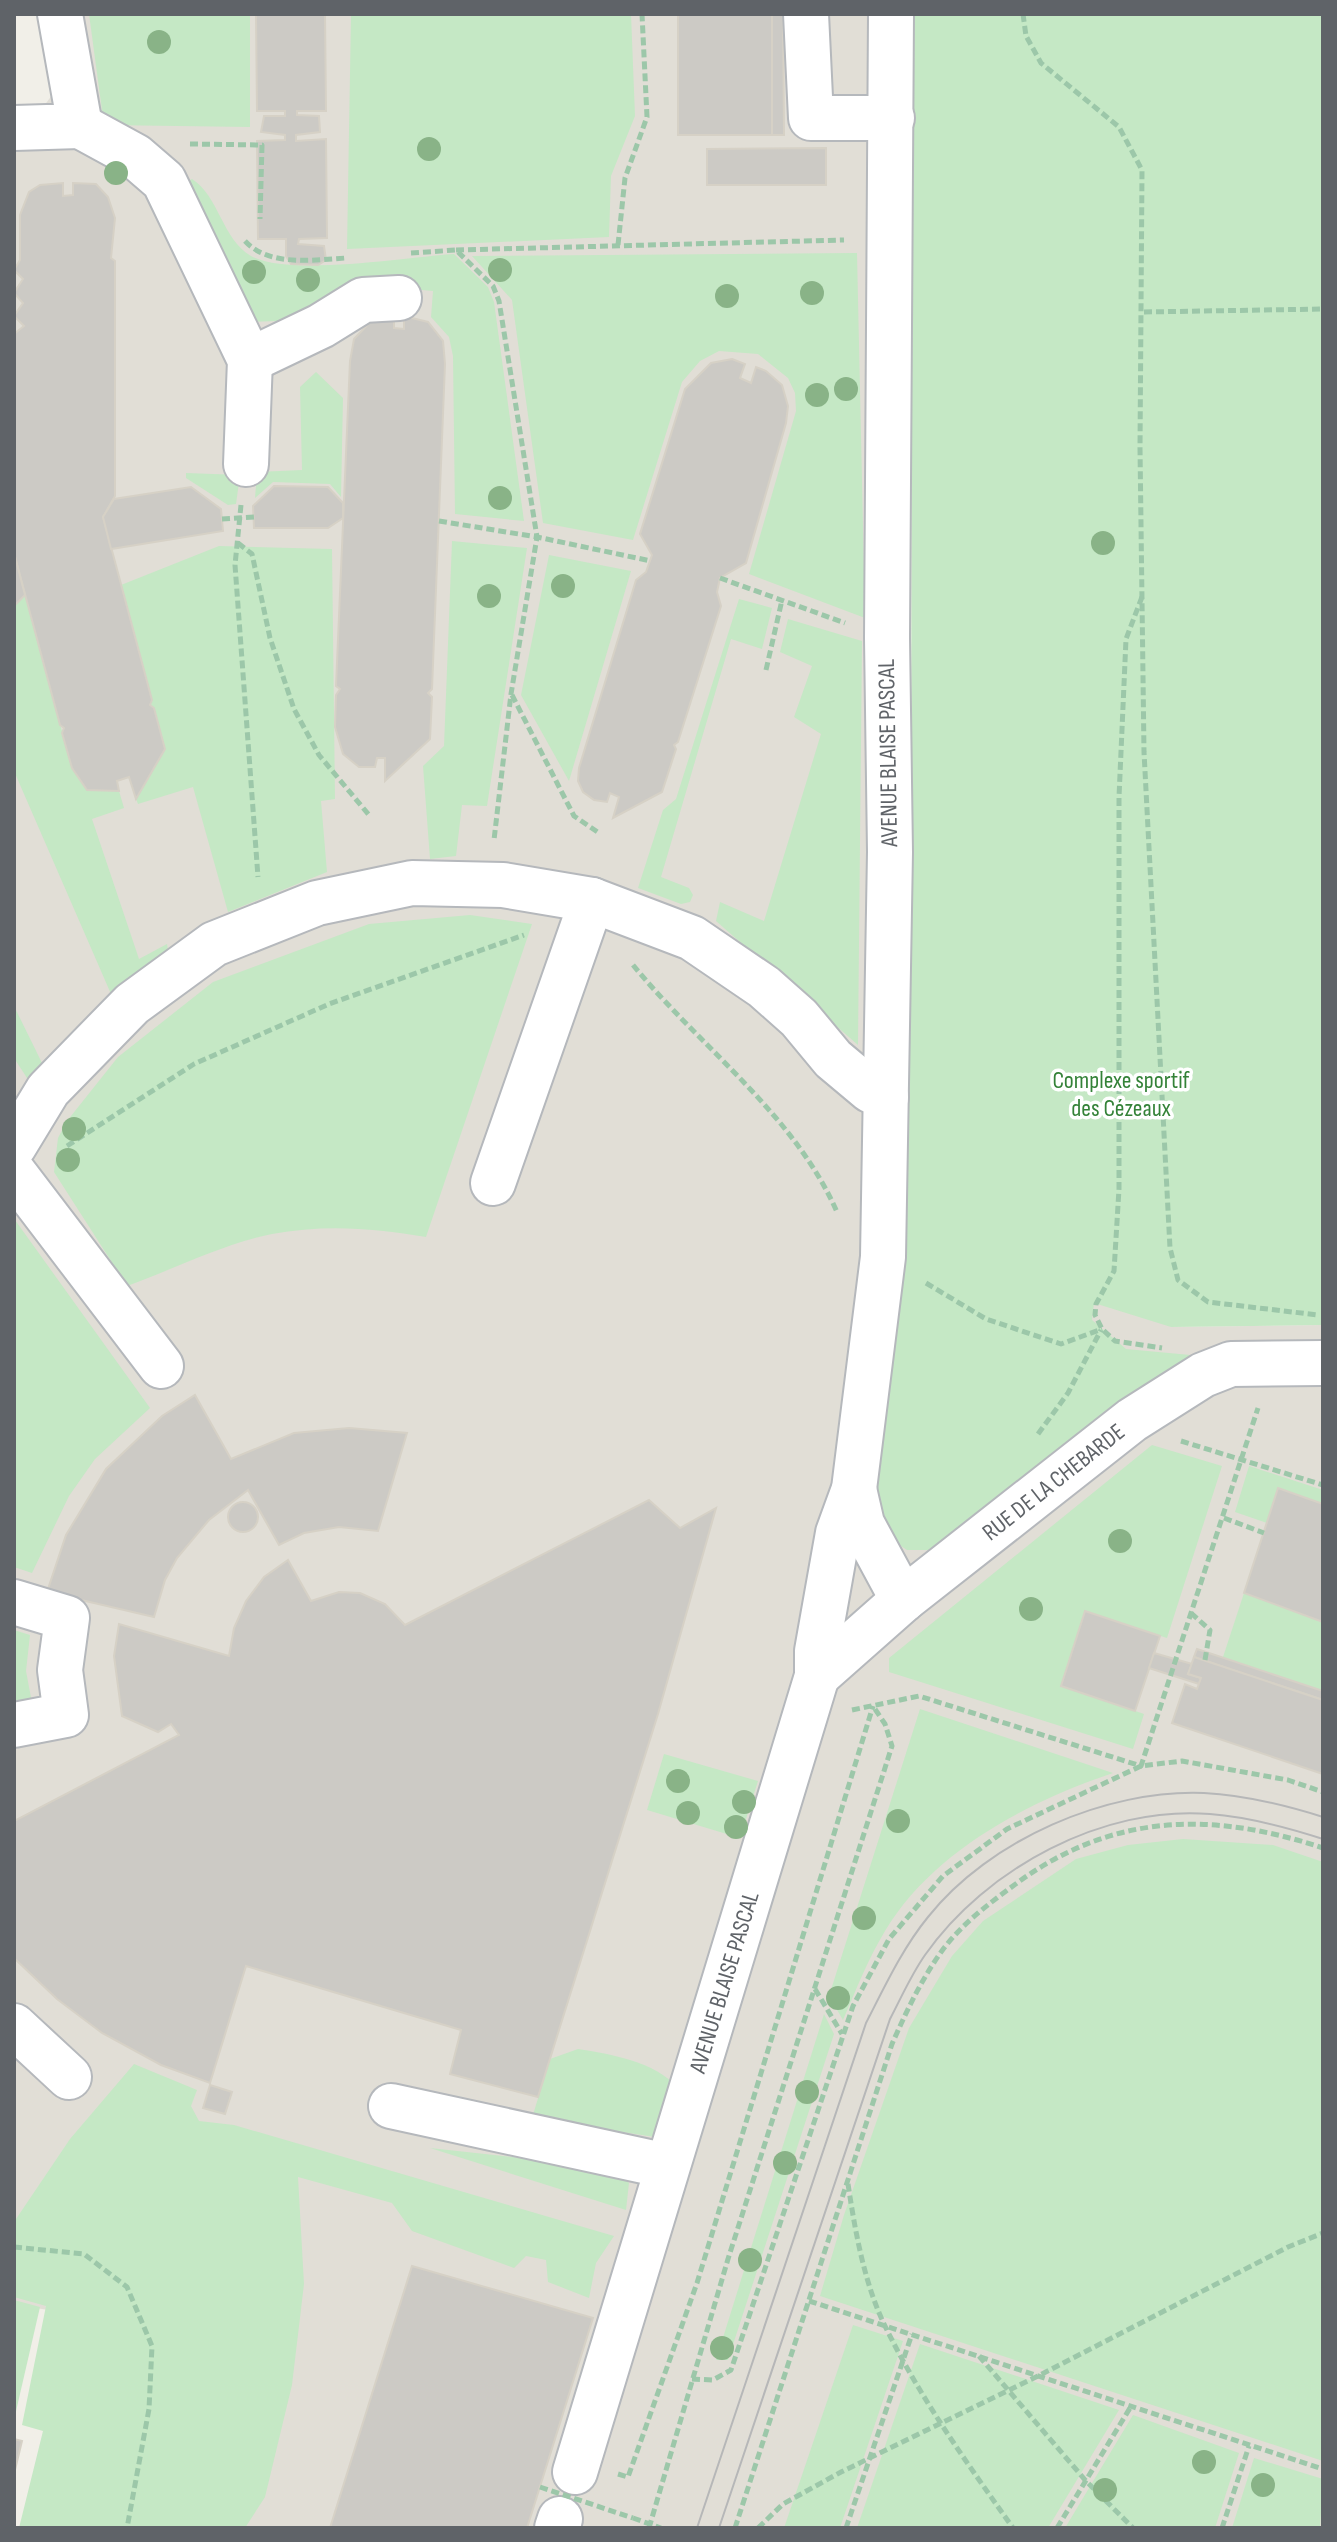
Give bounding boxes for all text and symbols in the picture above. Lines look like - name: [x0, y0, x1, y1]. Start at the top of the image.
- street label: AVENUE BLAISE PASCAL: [872, 659, 904, 848]
- park label: Complexe sportif des Cézeaux: [1052, 1066, 1191, 1123]
- street label: RUE DE LA CHEBARDE: [976, 1417, 1130, 1547]
- street label: AVENUE BLAISE PASCAL: [682, 1888, 765, 2077]

